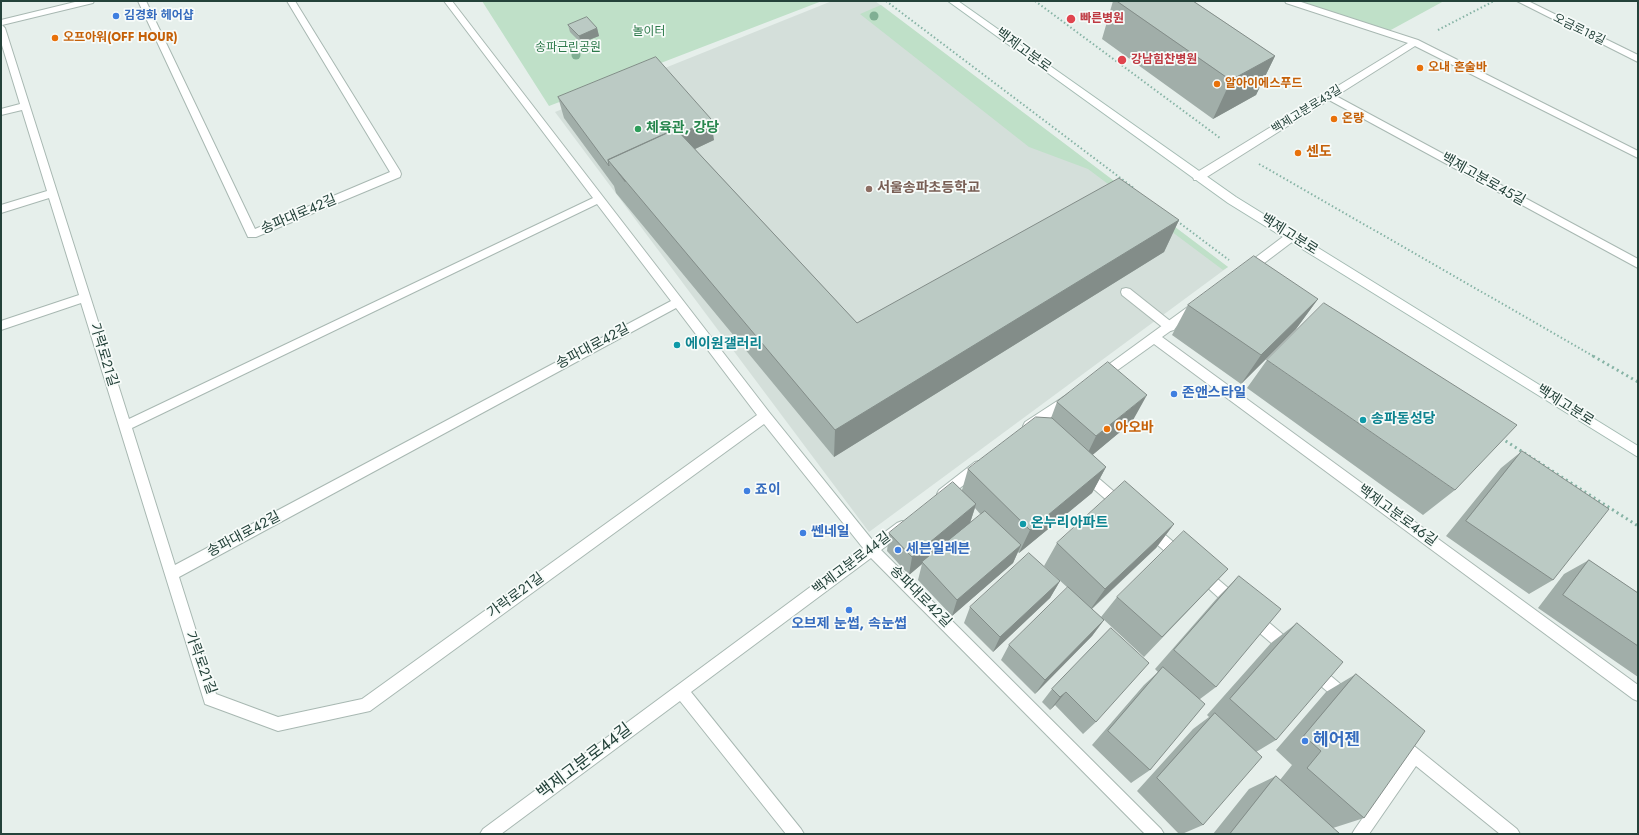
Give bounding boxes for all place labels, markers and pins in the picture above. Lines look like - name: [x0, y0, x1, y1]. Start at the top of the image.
- place label: 김경화 헤어샵: [124, 9, 194, 23]
- marker: 김경화 헤어샵: [111, 11, 121, 21]
- place label: 빠른병원: [1080, 12, 1124, 26]
- marker: 빠른병원: [1065, 13, 1077, 25]
- place label: 오프아워(OFF HOUR): [63, 31, 178, 45]
- marker: 오프아워(OFF HOUR): [50, 33, 60, 43]
- place label: 강남힘찬병원: [1131, 53, 1197, 67]
- marker: 강남힘찬병원: [1116, 54, 1128, 66]
- place label: 오내 혼술바: [1428, 61, 1487, 75]
- marker: 오내 혼술바: [1415, 63, 1425, 73]
- place label: 알아이에스푸드: [1225, 77, 1302, 91]
- marker: 알아이에스푸드: [1212, 79, 1222, 89]
- place label: 온량: [1342, 112, 1364, 126]
- marker: 온량: [1329, 114, 1339, 124]
- place label: 체육관, 강당: [646, 121, 719, 137]
- marker: 체육관, 강당: [633, 124, 643, 134]
- place label: 센도: [1306, 145, 1332, 161]
- marker: 센도: [1293, 148, 1303, 158]
- place label: 서울송파초등학교: [877, 181, 980, 197]
- marker: 서울송파초등학교: [864, 184, 874, 194]
- place label: 에이원갤러리: [685, 337, 762, 353]
- marker: 에이원갤러리: [672, 340, 682, 350]
- place label: 존앤스타일: [1182, 386, 1246, 402]
- marker: 존앤스타일: [1169, 389, 1179, 399]
- place label: 송파동성당: [1371, 412, 1435, 428]
- marker: 송파동성당: [1358, 415, 1368, 425]
- place label: 아오바: [1115, 421, 1154, 437]
- marker: 아오바: [1102, 424, 1112, 434]
- place label: 죠이: [755, 483, 781, 499]
- marker: 죠이: [742, 486, 752, 496]
- place label: 온누리아파트: [1031, 516, 1108, 532]
- marker: 온누리아파트: [1018, 519, 1028, 529]
- place label: 쎈네일: [811, 525, 850, 541]
- marker: 쎈네일: [798, 528, 808, 538]
- place label: 세븐일레븐: [906, 542, 970, 558]
- marker: 세븐일레븐: [893, 545, 903, 555]
- marker: 오브제 눈썹, 속눈썹: [844, 605, 854, 615]
- place label: 오브제 눈썹, 속눈썹: [791, 617, 907, 633]
- place label: 헤어젠: [1313, 731, 1360, 751]
- marker: 헤어젠: [1300, 736, 1310, 746]

